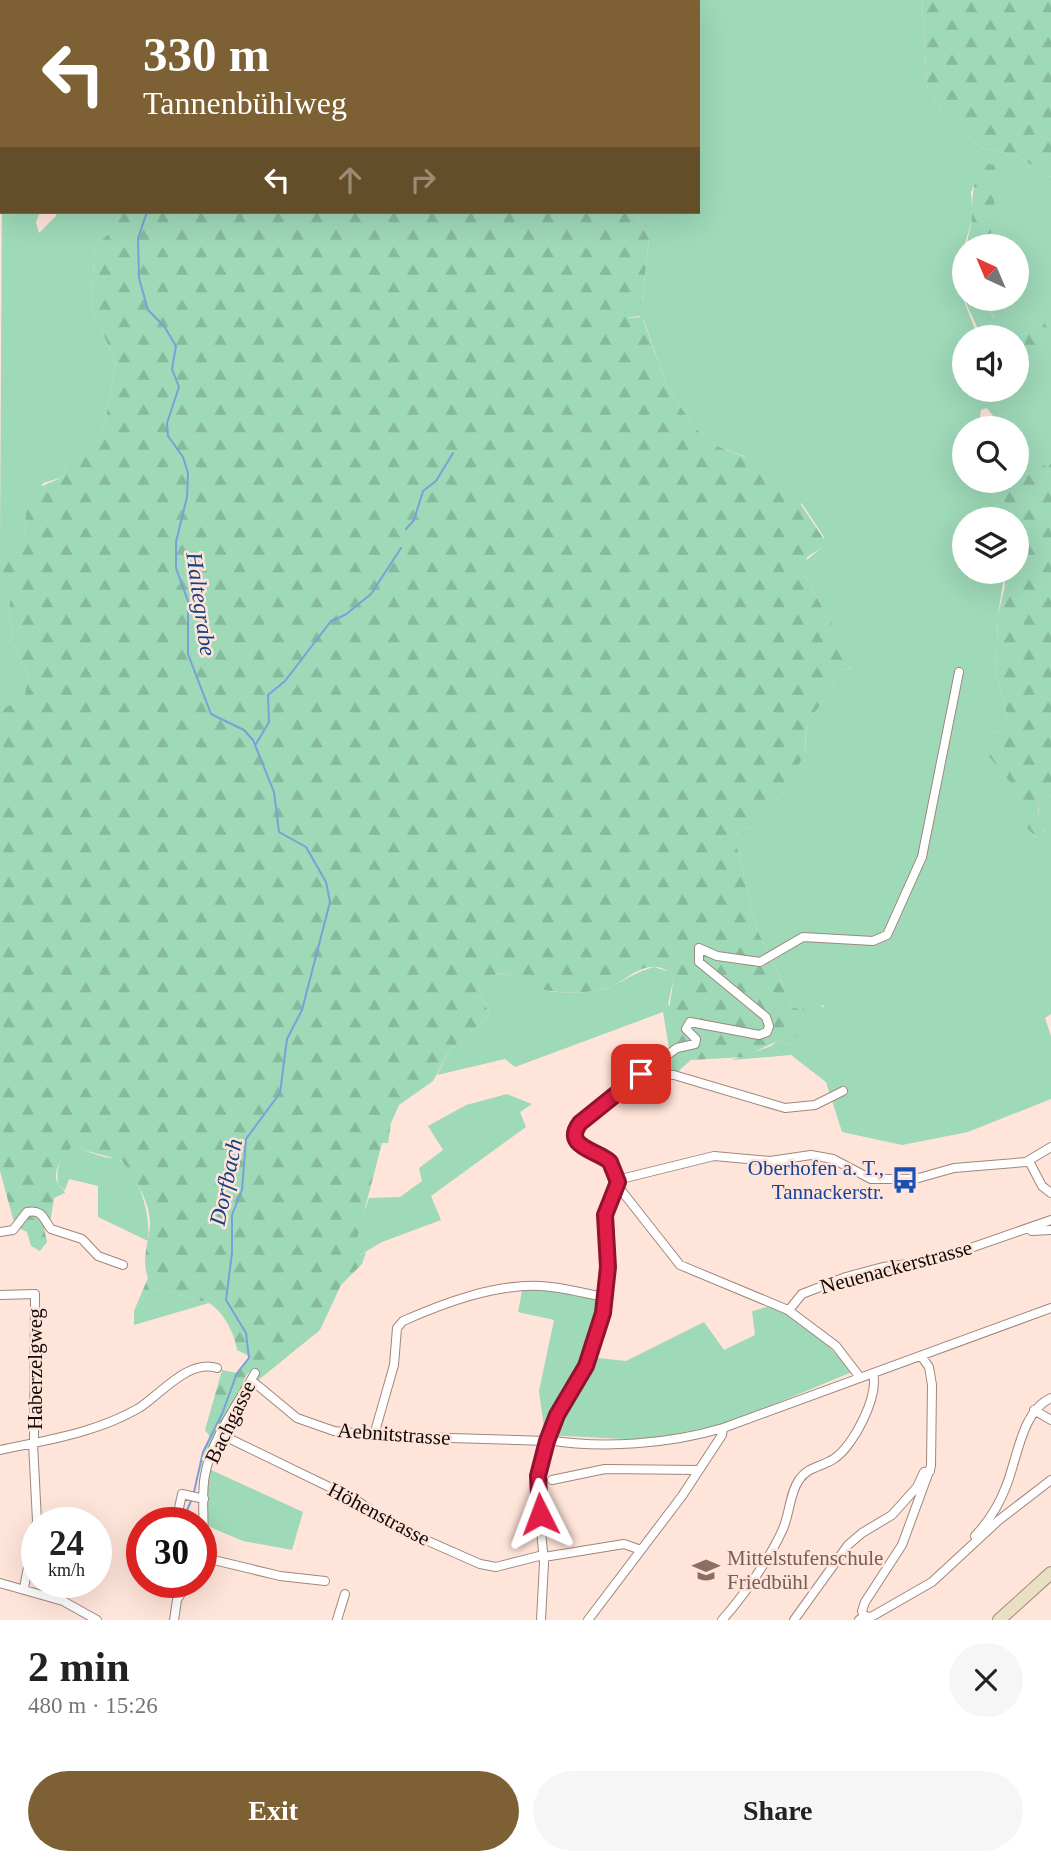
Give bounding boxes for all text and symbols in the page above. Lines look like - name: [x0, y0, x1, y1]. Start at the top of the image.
- text: 330 m: [143, 27, 270, 82]
- icon: left: [28, 28, 119, 119]
- text: Tannenbühlweg: [143, 85, 347, 121]
- icon: left: [258, 161, 296, 199]
- icon: ahead: [331, 161, 369, 199]
- icon: right: [404, 161, 442, 199]
- north arrow: [952, 234, 1029, 312]
- map controls: [952, 234, 1029, 584]
- button: sound: [952, 325, 1029, 402]
- button: search: [952, 416, 1029, 493]
- button: layers: [952, 507, 1029, 584]
- water label: Haltegrabe: [181, 549, 221, 658]
- pin: [611, 1044, 671, 1104]
- icon: arrive: [622, 1055, 660, 1093]
- water label: Dorfbach: [204, 1136, 247, 1229]
- place label: Oberhofen a. T., Tannackerstr.: [748, 1156, 884, 1204]
- bus stop icon: Oberhofen a. T., Tannackerstr.: [890, 1165, 920, 1195]
- street label: Neuenackerstrasse: [817, 1235, 975, 1299]
- street label: Haberzelgweg: [23, 1308, 47, 1430]
- street label: Bachgasse: [200, 1377, 260, 1467]
- street label: Aebnitstrasse: [337, 1418, 451, 1450]
- street label: Höhenstrasse: [324, 1477, 434, 1551]
- position arrow: [503, 1477, 577, 1551]
- speed limit sign: 30: [126, 1507, 217, 1598]
- text: 24: [49, 1524, 84, 1563]
- place label: Mittelstufenschule Friedbühl: [727, 1546, 883, 1594]
- school or university icon: Mittelstufenschule Friedbühl: [691, 1555, 721, 1585]
- text: km/h: [48, 1560, 85, 1580]
- button: close: [949, 1643, 1023, 1717]
- text: 2 min: [28, 1644, 130, 1690]
- text: 480 m · 15:26: [28, 1693, 158, 1718]
- button: Exit: [28, 1771, 519, 1851]
- button: Share: [533, 1771, 1023, 1851]

